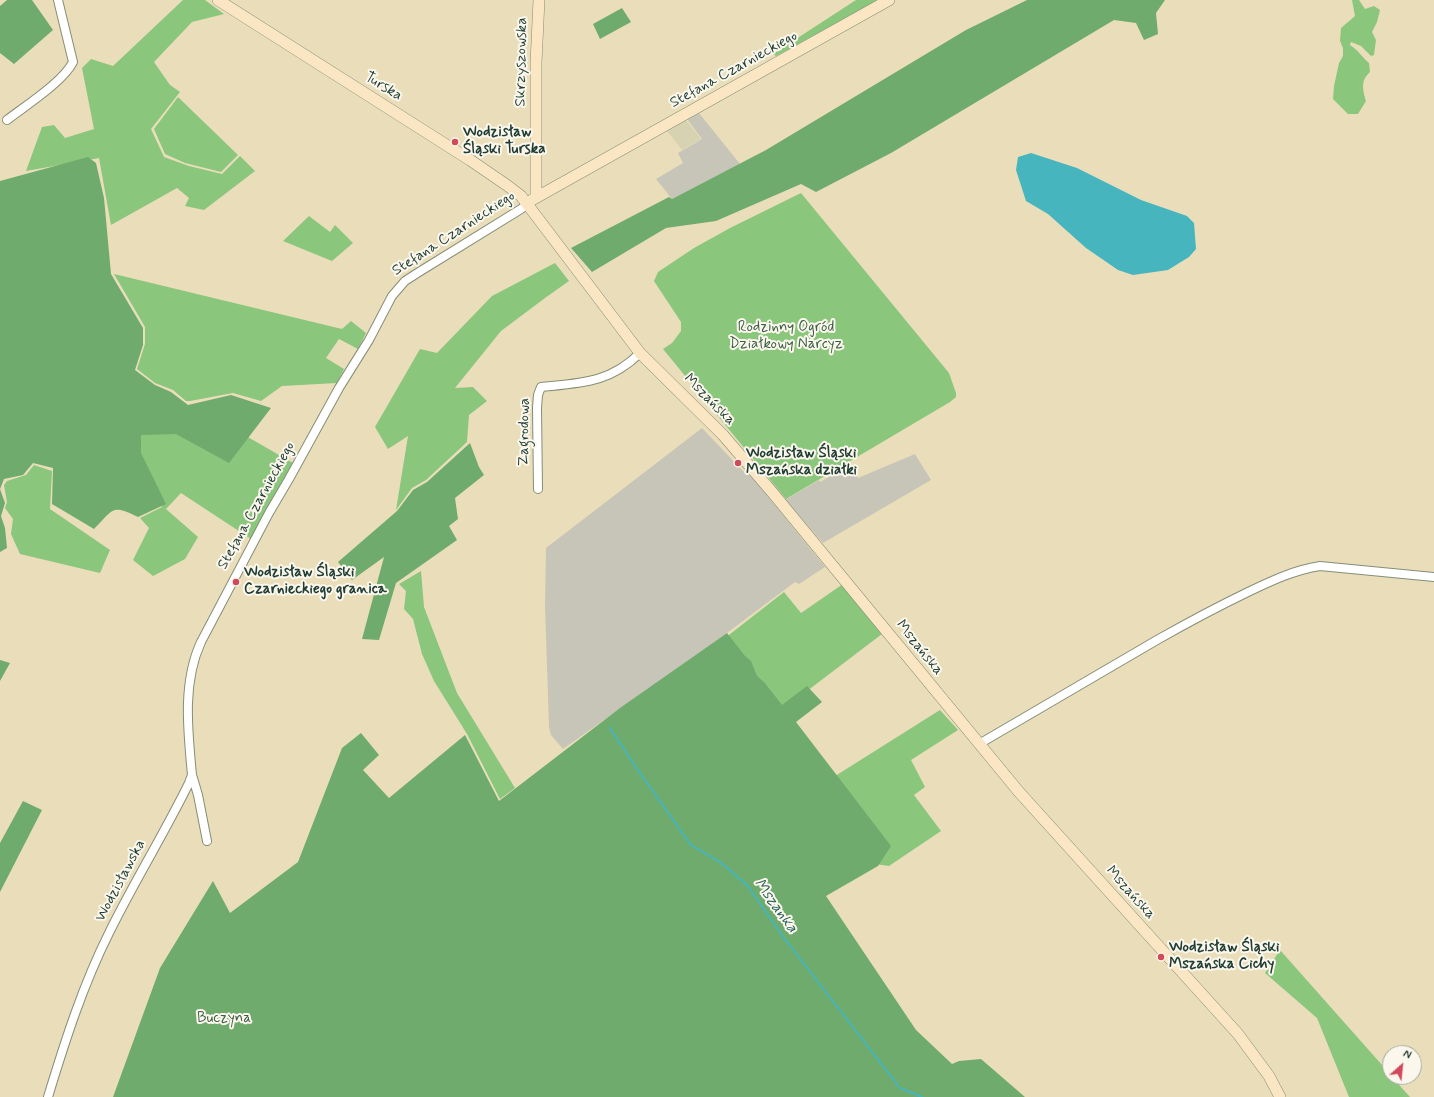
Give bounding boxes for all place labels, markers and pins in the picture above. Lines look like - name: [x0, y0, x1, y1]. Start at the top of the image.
- place label: Wodzisław Śląski Turska: [463, 124, 546, 159]
- marker: Wodzisław Śląski Turska: [450, 137, 460, 147]
- place label: Wodzisław Śląski Mszańska działki: [746, 445, 857, 480]
- marker: Wodzisław Śląski Mszańska działki: [733, 458, 743, 468]
- place label: Wodzisław Śląski Czarnieckiego granica: [244, 564, 387, 599]
- marker: Wodzisław Śląski Czarnieckiego granica: [231, 577, 241, 587]
- place label: Wodzisław Śląski Mszańska Cichy: [1169, 939, 1279, 974]
- marker: Wodzisław Śląski Mszańska Cichy: [1156, 952, 1166, 962]

